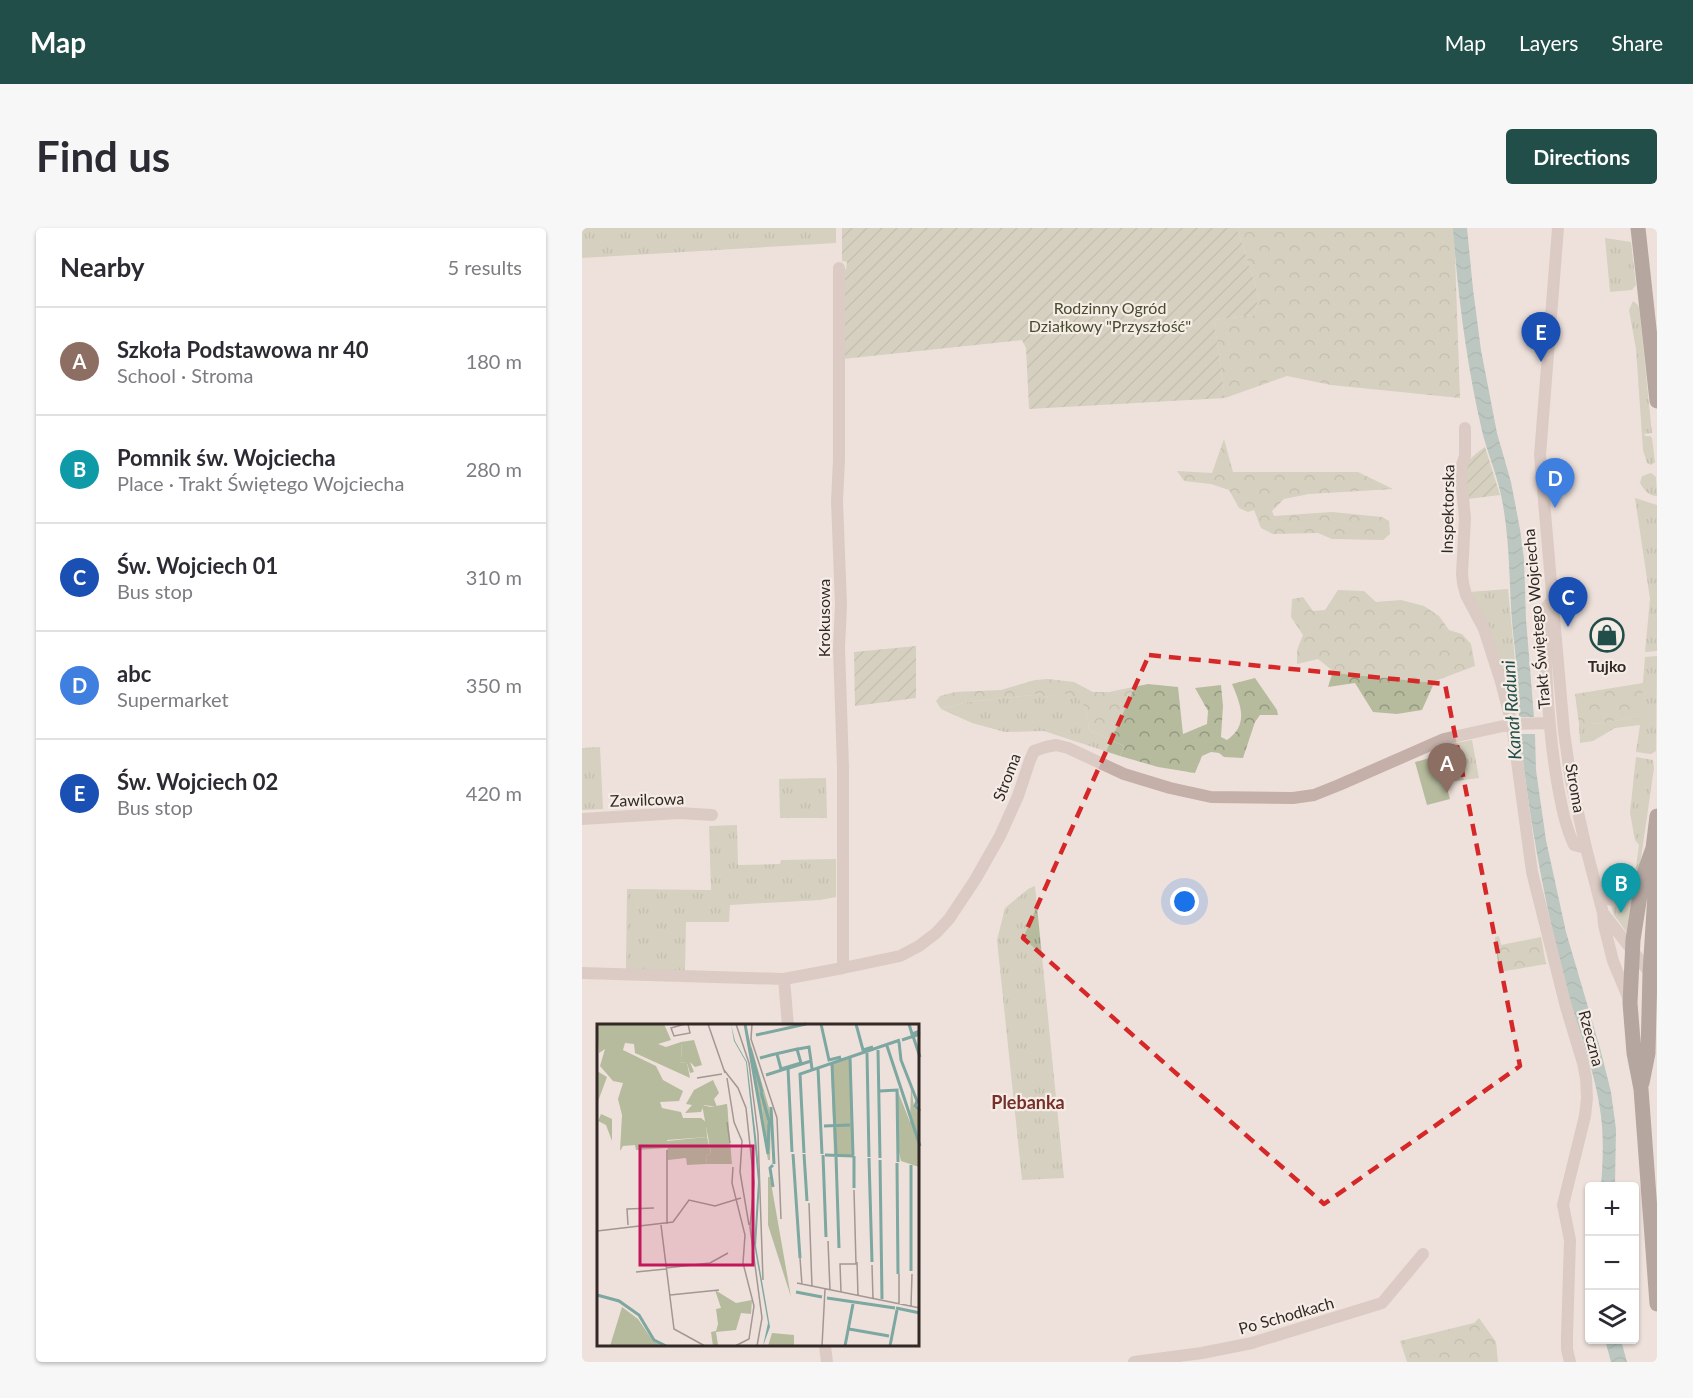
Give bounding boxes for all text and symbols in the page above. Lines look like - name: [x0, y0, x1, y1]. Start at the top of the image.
- text: Map: [30, 25, 86, 59]
- text: Map: [1445, 30, 1486, 55]
- text: Layers: [1519, 30, 1578, 55]
- text: Share: [1611, 30, 1663, 55]
- button: Directions: [1506, 129, 1657, 184]
- text: Find us: [36, 131, 170, 181]
- text: Nearby: [60, 251, 145, 283]
- text: 5 results: [447, 255, 522, 279]
- park label: Rodzinny Ogród Działkowy "Przyszłość": [1029, 298, 1191, 335]
- pin: E: [1522, 312, 1560, 362]
- text: Szkoła Podstawowa nr 40: [117, 336, 369, 363]
- text: A: [73, 349, 86, 373]
- text: 180 m: [466, 349, 522, 373]
- text: School · Stroma: [117, 363, 254, 387]
- text: Pomnik św. Wojciecha: [117, 444, 336, 471]
- text: B: [73, 457, 86, 481]
- text: 280 m: [466, 457, 522, 481]
- pin: D: [1536, 458, 1574, 508]
- street label: Inspektorska: [1437, 464, 1457, 554]
- text: Place · Trakt Świętego Wojciecha: [117, 471, 404, 495]
- street label: Trakt Świętego Wojciecha: [1519, 528, 1553, 710]
- text: Św. Wojciech 01: [117, 552, 278, 579]
- text: C: [73, 565, 86, 589]
- text: 310 m: [466, 565, 522, 589]
- pin: C: [1548, 578, 1588, 627]
- text: Bus stop: [117, 579, 193, 603]
- street label: Krokusowa: [814, 579, 833, 657]
- shop icon: Tujko: [1589, 617, 1625, 653]
- place label: Tujko: [1588, 656, 1626, 675]
- text: abc: [117, 660, 151, 687]
- water label: Kanał Raduni: [1497, 660, 1525, 760]
- text: D: [72, 673, 87, 697]
- text: 350 m: [466, 673, 522, 697]
- text: Supermarket: [117, 687, 229, 711]
- pin: A: [1428, 744, 1466, 793]
- street label: Stroma: [988, 750, 1024, 804]
- street label: Stroma: [1562, 762, 1590, 814]
- text: Św. Wojciech 02: [117, 768, 278, 795]
- text: E: [74, 781, 85, 805]
- text: 420 m: [466, 781, 522, 805]
- street label: Zawilcowa: [609, 788, 685, 810]
- text: Bus stop: [117, 795, 193, 819]
- pin: B: [1602, 864, 1640, 913]
- your location: [1170, 887, 1199, 916]
- street label: Rzeczna: [1575, 1008, 1609, 1068]
- inset map: [597, 1024, 920, 1347]
- district label: Plebanka: [991, 1091, 1065, 1113]
- map controls: [1585, 1182, 1639, 1344]
- button: +: [1585, 1182, 1639, 1236]
- button: −: [1585, 1236, 1639, 1290]
- button: layers: [1585, 1290, 1639, 1344]
- street label: Po Schodkach: [1236, 1292, 1336, 1338]

